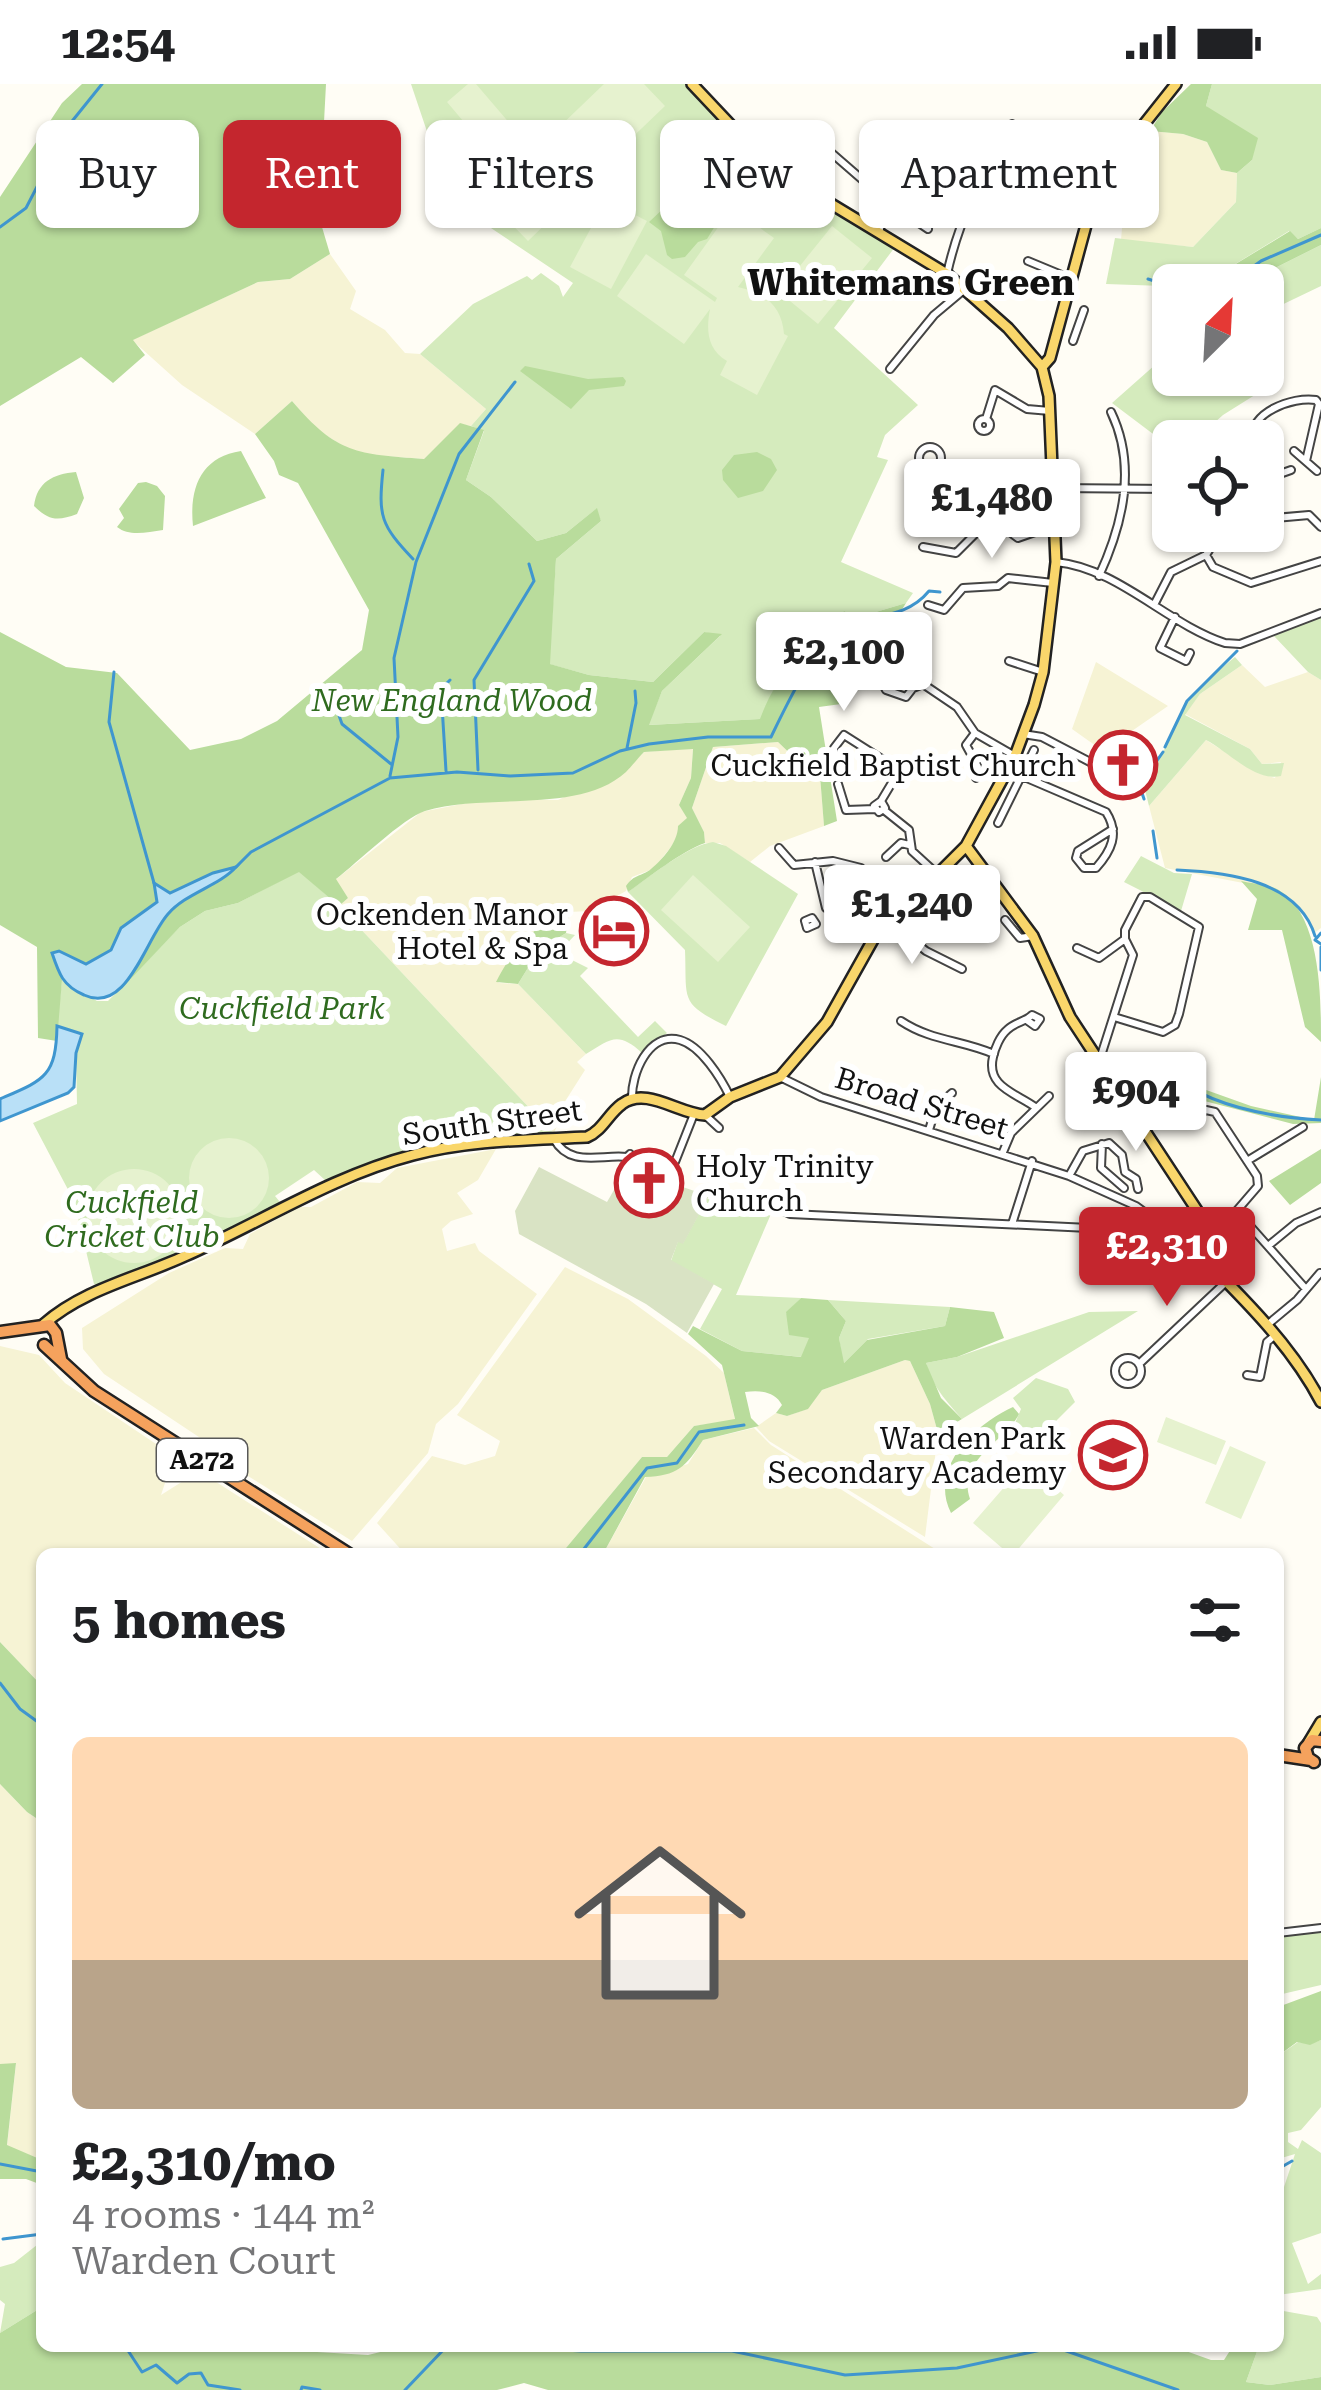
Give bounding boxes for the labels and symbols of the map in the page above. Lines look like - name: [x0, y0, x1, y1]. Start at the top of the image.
- district label: Whitemans Green: [747, 262, 1075, 304]
- north arrow: [1152, 264, 1284, 396]
- pin: £1,480: [894, 459, 1090, 561]
- pin: £2,100: [746, 612, 942, 714]
- park label: New England Wood: [311, 683, 592, 718]
- church icon: Cuckfield Baptist Church: [1088, 730, 1158, 800]
- place label: Cuckfield Baptist Church: [710, 748, 1076, 783]
- pin: £1,240: [814, 865, 1010, 967]
- hotel icon: Ockenden Manor Hotel & Spa: [579, 896, 649, 966]
- place label: Ockenden Manor Hotel & Spa: [316, 897, 568, 966]
- park label: Cuckfield Park: [179, 991, 385, 1026]
- pin: £904: [1065, 1052, 1207, 1154]
- street label: Broad Street: [831, 1060, 1013, 1146]
- street label: South Street: [400, 1092, 584, 1152]
- church icon: Holy Trinity Church: [614, 1148, 684, 1218]
- place label: Holy Trinity Church: [696, 1149, 874, 1218]
- park label: Cuckfield Cricket Club: [44, 1185, 220, 1254]
- pin: £2,310: [1069, 1207, 1265, 1309]
- school or university icon: Warden Park Secondary Academy: [1078, 1420, 1148, 1490]
- place label: Warden Park Secondary Academy: [768, 1421, 1066, 1490]
- road number: A272: [157, 1439, 247, 1481]

